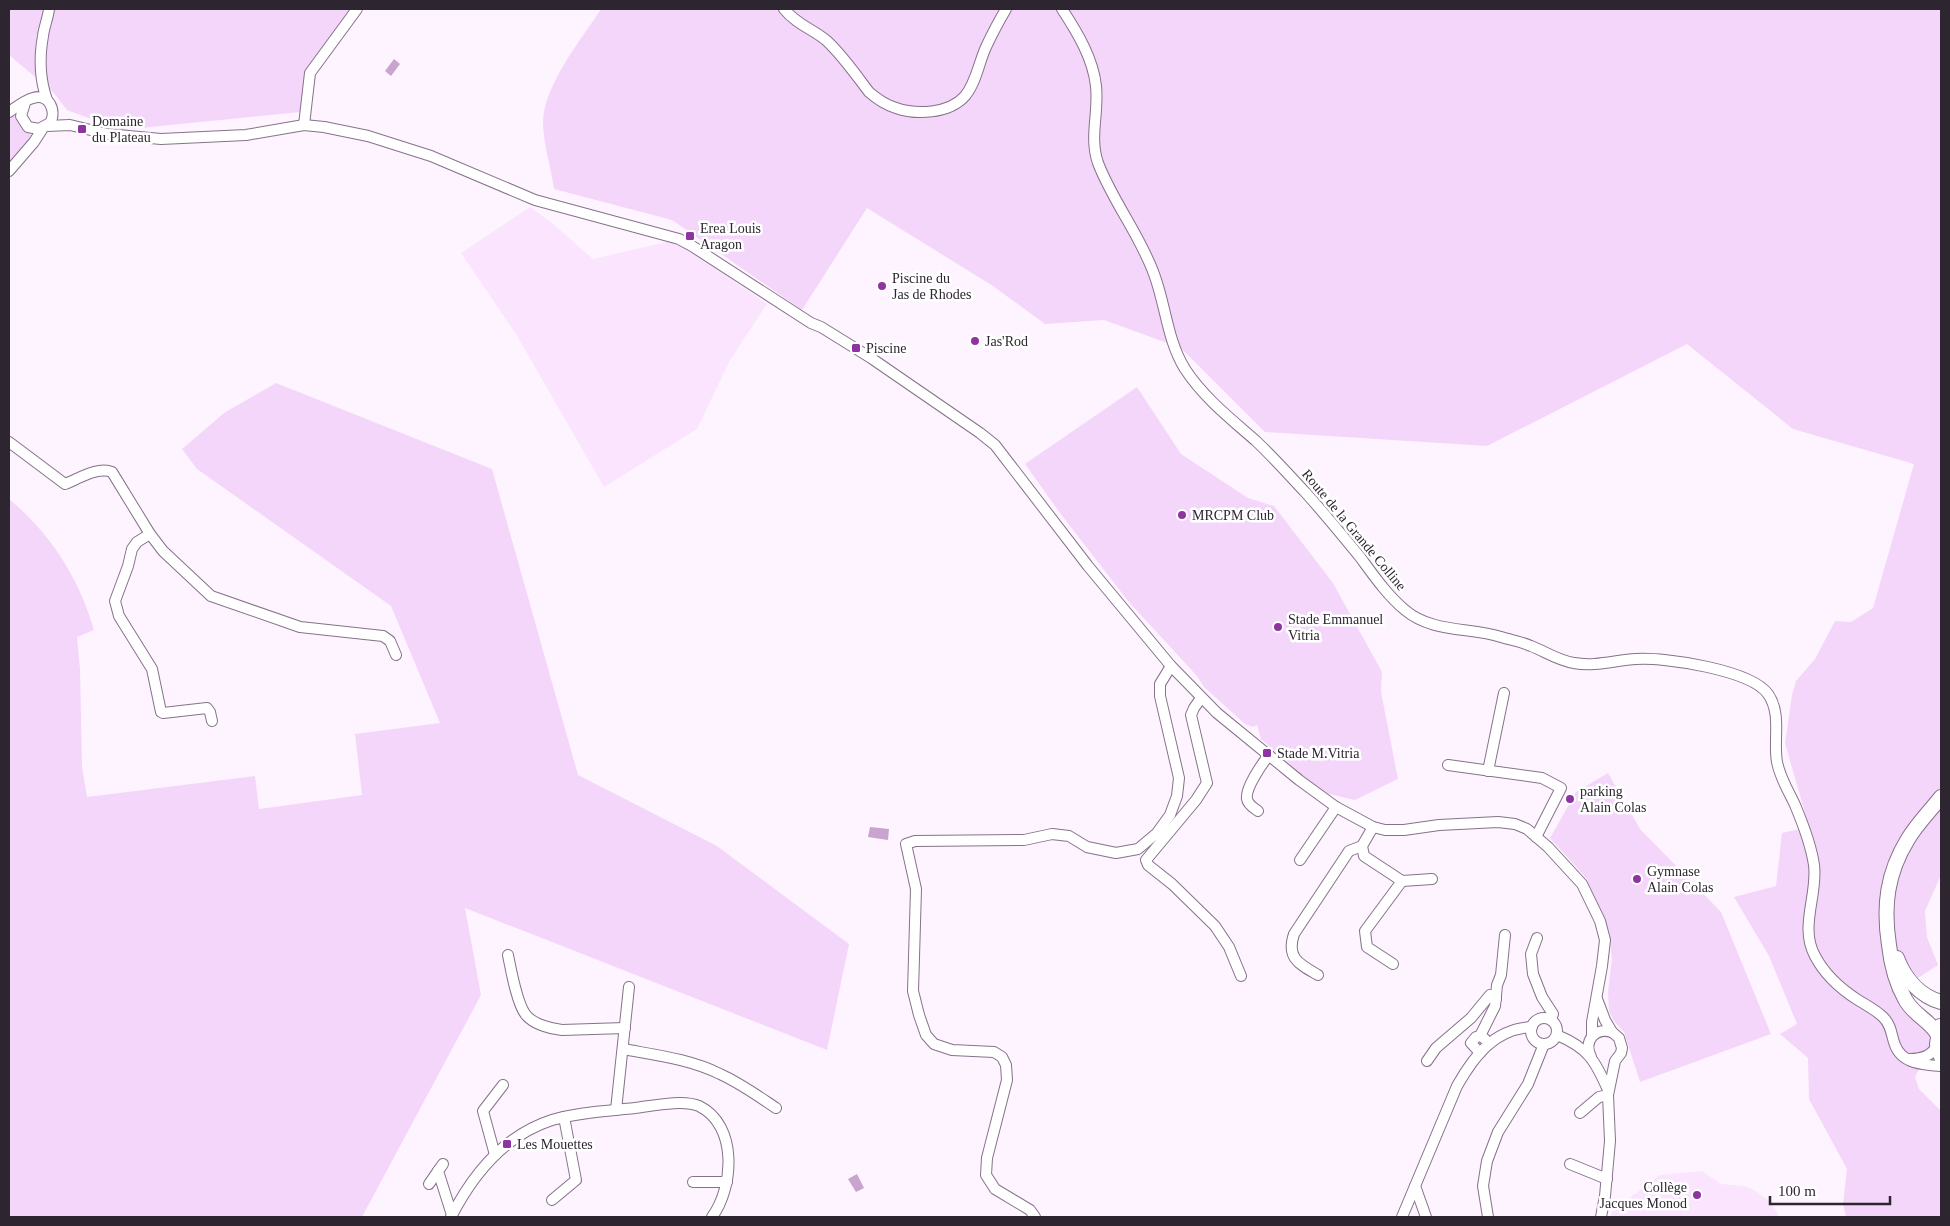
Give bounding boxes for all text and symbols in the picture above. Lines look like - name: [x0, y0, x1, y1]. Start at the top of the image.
- place label: Domaine du Plateau: [92, 114, 151, 145]
- marker: Domaine du Plateau: [76, 123, 88, 135]
- place label: Erea Louis Aragon: [700, 221, 761, 252]
- marker: Erea Louis Aragon: [684, 230, 696, 242]
- place label: Piscine du Jas de Rhodes: [892, 271, 971, 302]
- marker: Piscine du Jas de Rhodes: [876, 280, 888, 292]
- place label: Jas'Rod: [985, 334, 1028, 349]
- marker: Jas'Rod: [969, 335, 981, 347]
- place label: Piscine: [866, 341, 906, 356]
- marker: Piscine: [850, 342, 862, 354]
- street label: Route de la Grande Colline: [1299, 467, 1409, 593]
- place label: MRCPM Club: [1192, 508, 1274, 523]
- marker: MRCPM Club: [1176, 509, 1188, 521]
- place label: Stade Emmanuel Vitria: [1288, 612, 1383, 643]
- marker: Stade Emmanuel Vitria: [1272, 621, 1284, 633]
- place label: Stade M.Vitria: [1277, 746, 1360, 761]
- marker: Stade M.Vitria: [1261, 747, 1273, 759]
- place label: parking Alain Colas: [1580, 784, 1647, 815]
- marker: parking Alain Colas: [1564, 793, 1576, 805]
- place label: Gymnase Alain Colas: [1647, 864, 1714, 895]
- marker: Gymnase Alain Colas: [1631, 873, 1643, 885]
- place label: Les Mouettes: [517, 1137, 593, 1152]
- marker: Les Mouettes: [501, 1138, 513, 1150]
- scale bar: [1770, 1174, 1890, 1206]
- place label: Collège Jacques Monod: [1600, 1180, 1687, 1211]
- text: 100 m: [1778, 1183, 1816, 1199]
- marker: Collège Jacques Monod: [1691, 1189, 1703, 1201]

